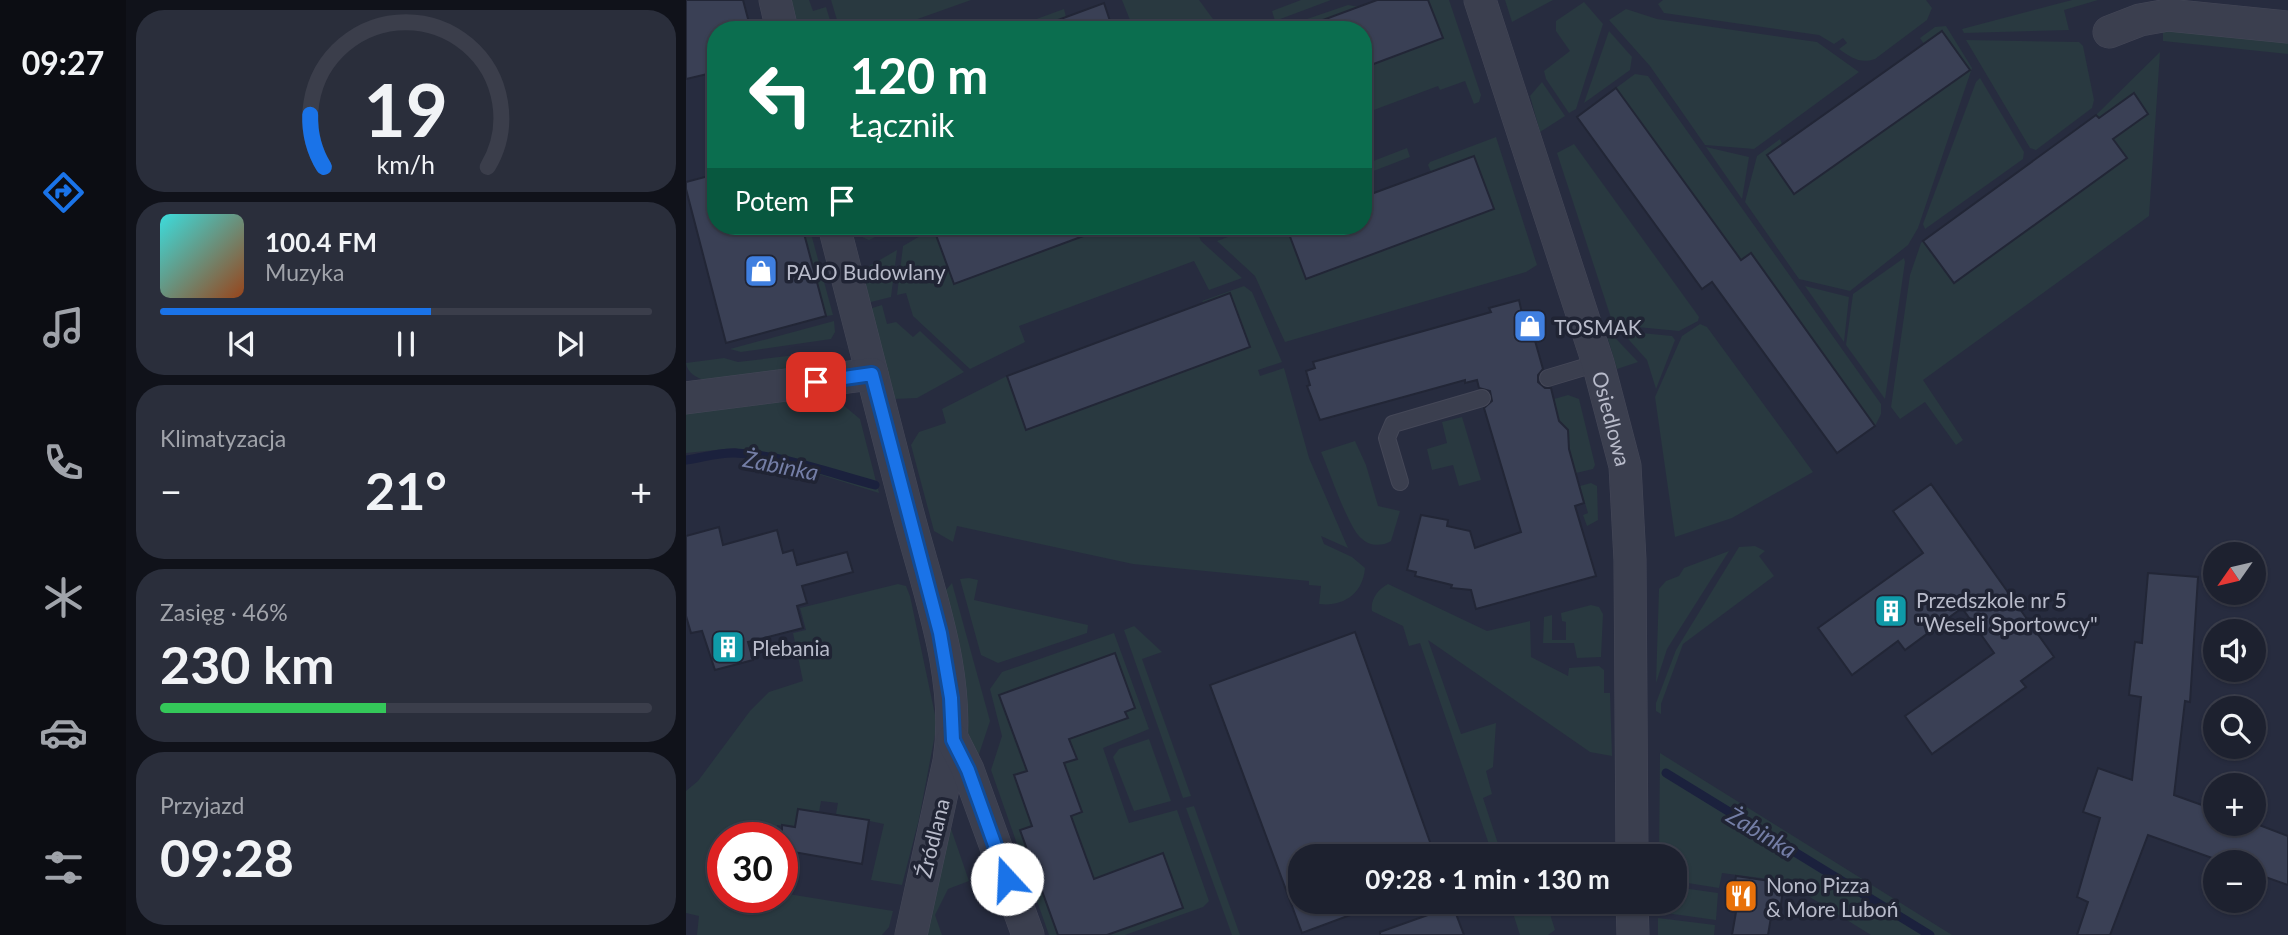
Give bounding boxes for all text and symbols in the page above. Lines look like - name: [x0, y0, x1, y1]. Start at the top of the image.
- text: 09:27: [22, 43, 104, 82]
- text: 120 m: [850, 46, 988, 104]
- icon: left: [735, 49, 826, 140]
- text: 19: [364, 65, 448, 153]
- text: Łącznik: [850, 105, 954, 144]
- text: km/h: [377, 149, 435, 179]
- icon: directions: [39, 168, 88, 217]
- icon: arrive: [823, 182, 861, 220]
- text: Potem: [735, 185, 809, 217]
- text: 100.4 FM: [265, 226, 377, 258]
- shop icon: PAJO Budowlany: [742, 252, 780, 290]
- text: Muzyka: [265, 258, 344, 286]
- place label: PAJO Budowlany: [786, 259, 946, 284]
- icon: music: [39, 303, 88, 352]
- shop icon: TOSMAK: [1511, 307, 1549, 345]
- place label: TOSMAK: [1554, 314, 1642, 339]
- icon: previous: [223, 325, 261, 363]
- icon: pause: [387, 325, 425, 363]
- icon: next: [551, 325, 589, 363]
- pin: [786, 352, 846, 412]
- icon: arrive: [797, 363, 835, 401]
- street label: Osiedlowa: [1588, 368, 1637, 469]
- text: Klimatyzacja: [160, 424, 286, 452]
- icon: phone: [39, 438, 88, 487]
- water label: Żabinka: [740, 444, 821, 486]
- text: 21°: [365, 459, 447, 521]
- text: −: [160, 468, 182, 514]
- text: +: [630, 468, 652, 514]
- north arrow: [2203, 542, 2266, 606]
- map controls: [2203, 542, 2266, 913]
- icon: climate: [39, 573, 88, 622]
- place label: Przedszkole nr 5 "Weseli Sportowcy": [1916, 587, 2098, 636]
- building icon: Przedszkole nr 5 "Weseli Sportowcy": [1872, 592, 1910, 630]
- text: Zasięg · 46%: [160, 598, 288, 626]
- button: sound: [2203, 619, 2266, 682]
- building icon: Plebania: [709, 628, 747, 666]
- text: 230 km: [160, 633, 334, 695]
- place label: Plebania: [752, 635, 830, 660]
- button: search: [2203, 696, 2266, 759]
- icon: car: [39, 708, 88, 757]
- button: +: [2203, 773, 2266, 836]
- text: Przyjazd: [160, 791, 244, 819]
- street label: Źródlana: [910, 796, 954, 880]
- water label: Żabinka: [1721, 800, 1802, 864]
- speed limit sign: 30: [707, 822, 798, 913]
- text: 09:28: [160, 826, 294, 888]
- position arrow: [970, 842, 1044, 916]
- icon: filters: [39, 843, 88, 892]
- button: −: [2203, 850, 2266, 913]
- text: 09:28 · 1 min · 130 m: [1365, 863, 1610, 895]
- place label: Nono Pizza & More Luboń: [1766, 872, 1898, 921]
- restaurant icon: Nono Pizza & More Luboń: [1722, 877, 1760, 915]

